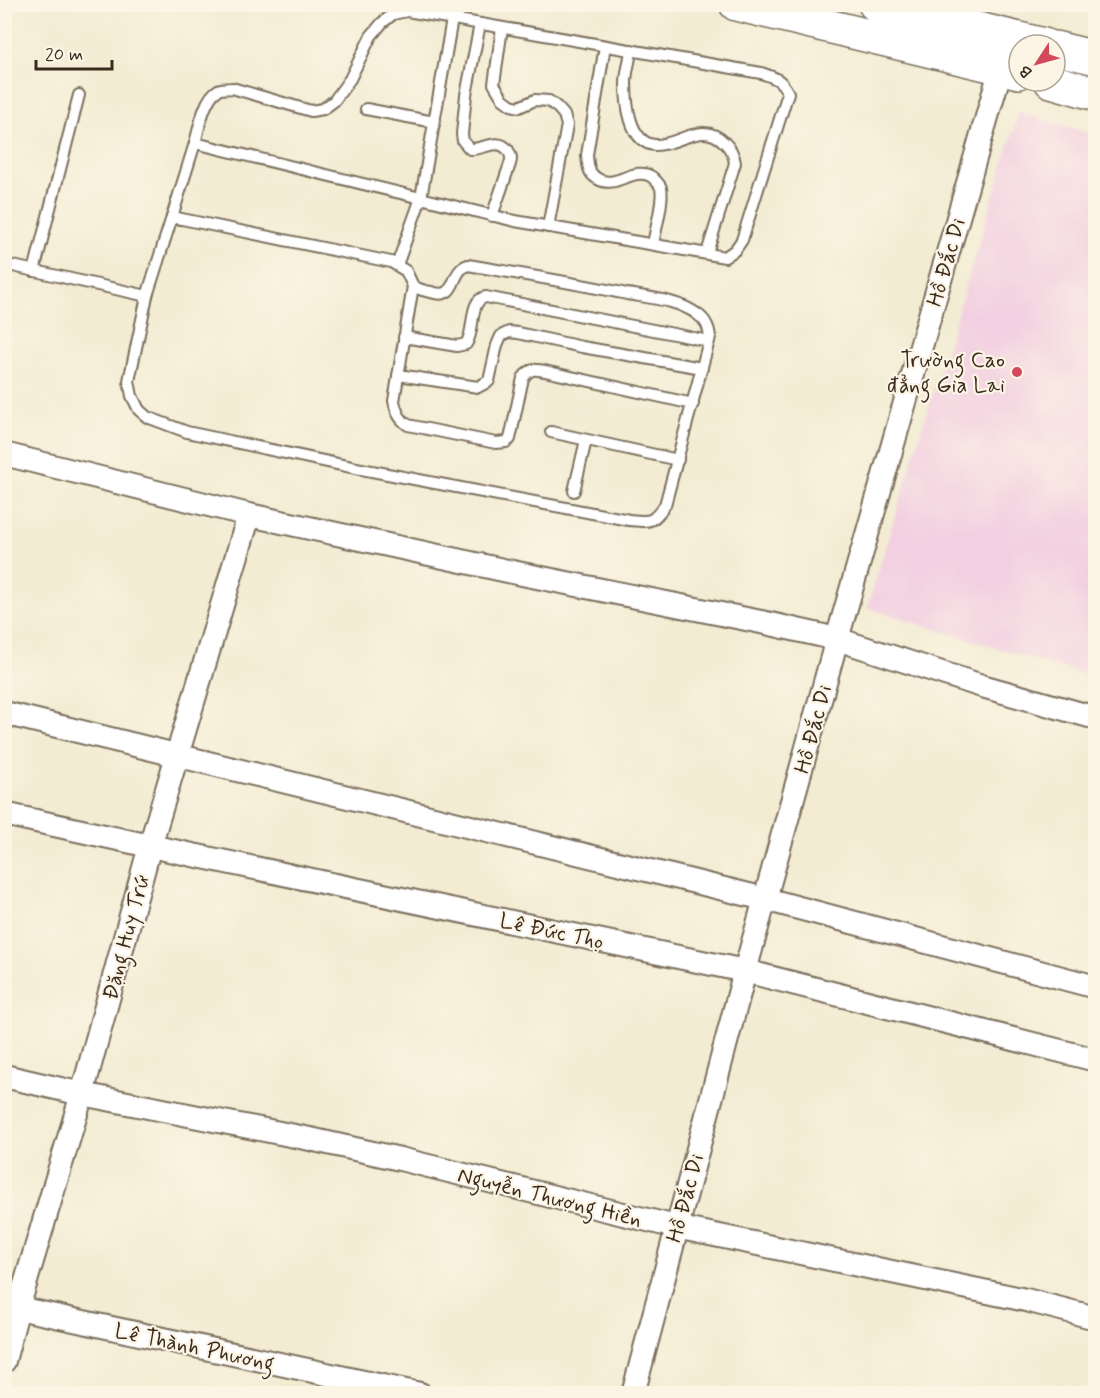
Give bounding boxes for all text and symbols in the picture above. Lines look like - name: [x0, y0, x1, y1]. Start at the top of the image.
- scale bar: [36, 33, 112, 71]
- north arrow: [1007, 33, 1067, 93]
- text: 20 m: [45, 43, 83, 67]
- text: B: [1015, 61, 1038, 81]
- street label: Hồ Đắc Di: [921, 215, 973, 310]
- place label: Trường Cao đẳng Gia Lai: [887, 347, 1005, 403]
- marker: Trường Cao đẳng Gia Lai: [1010, 365, 1024, 379]
- street label: Hồ Đắc Di: [789, 682, 839, 777]
- street label: Đặng Huy Trứ: [97, 872, 160, 1004]
- street label: Lê Đức Thọ: [497, 907, 606, 957]
- street label: Hồ Đắc Di: [661, 1151, 711, 1246]
- street label: Nguyễn Thượng Hiền: [454, 1162, 645, 1237]
- street label: Lê Thành Phương: [112, 1317, 277, 1381]

